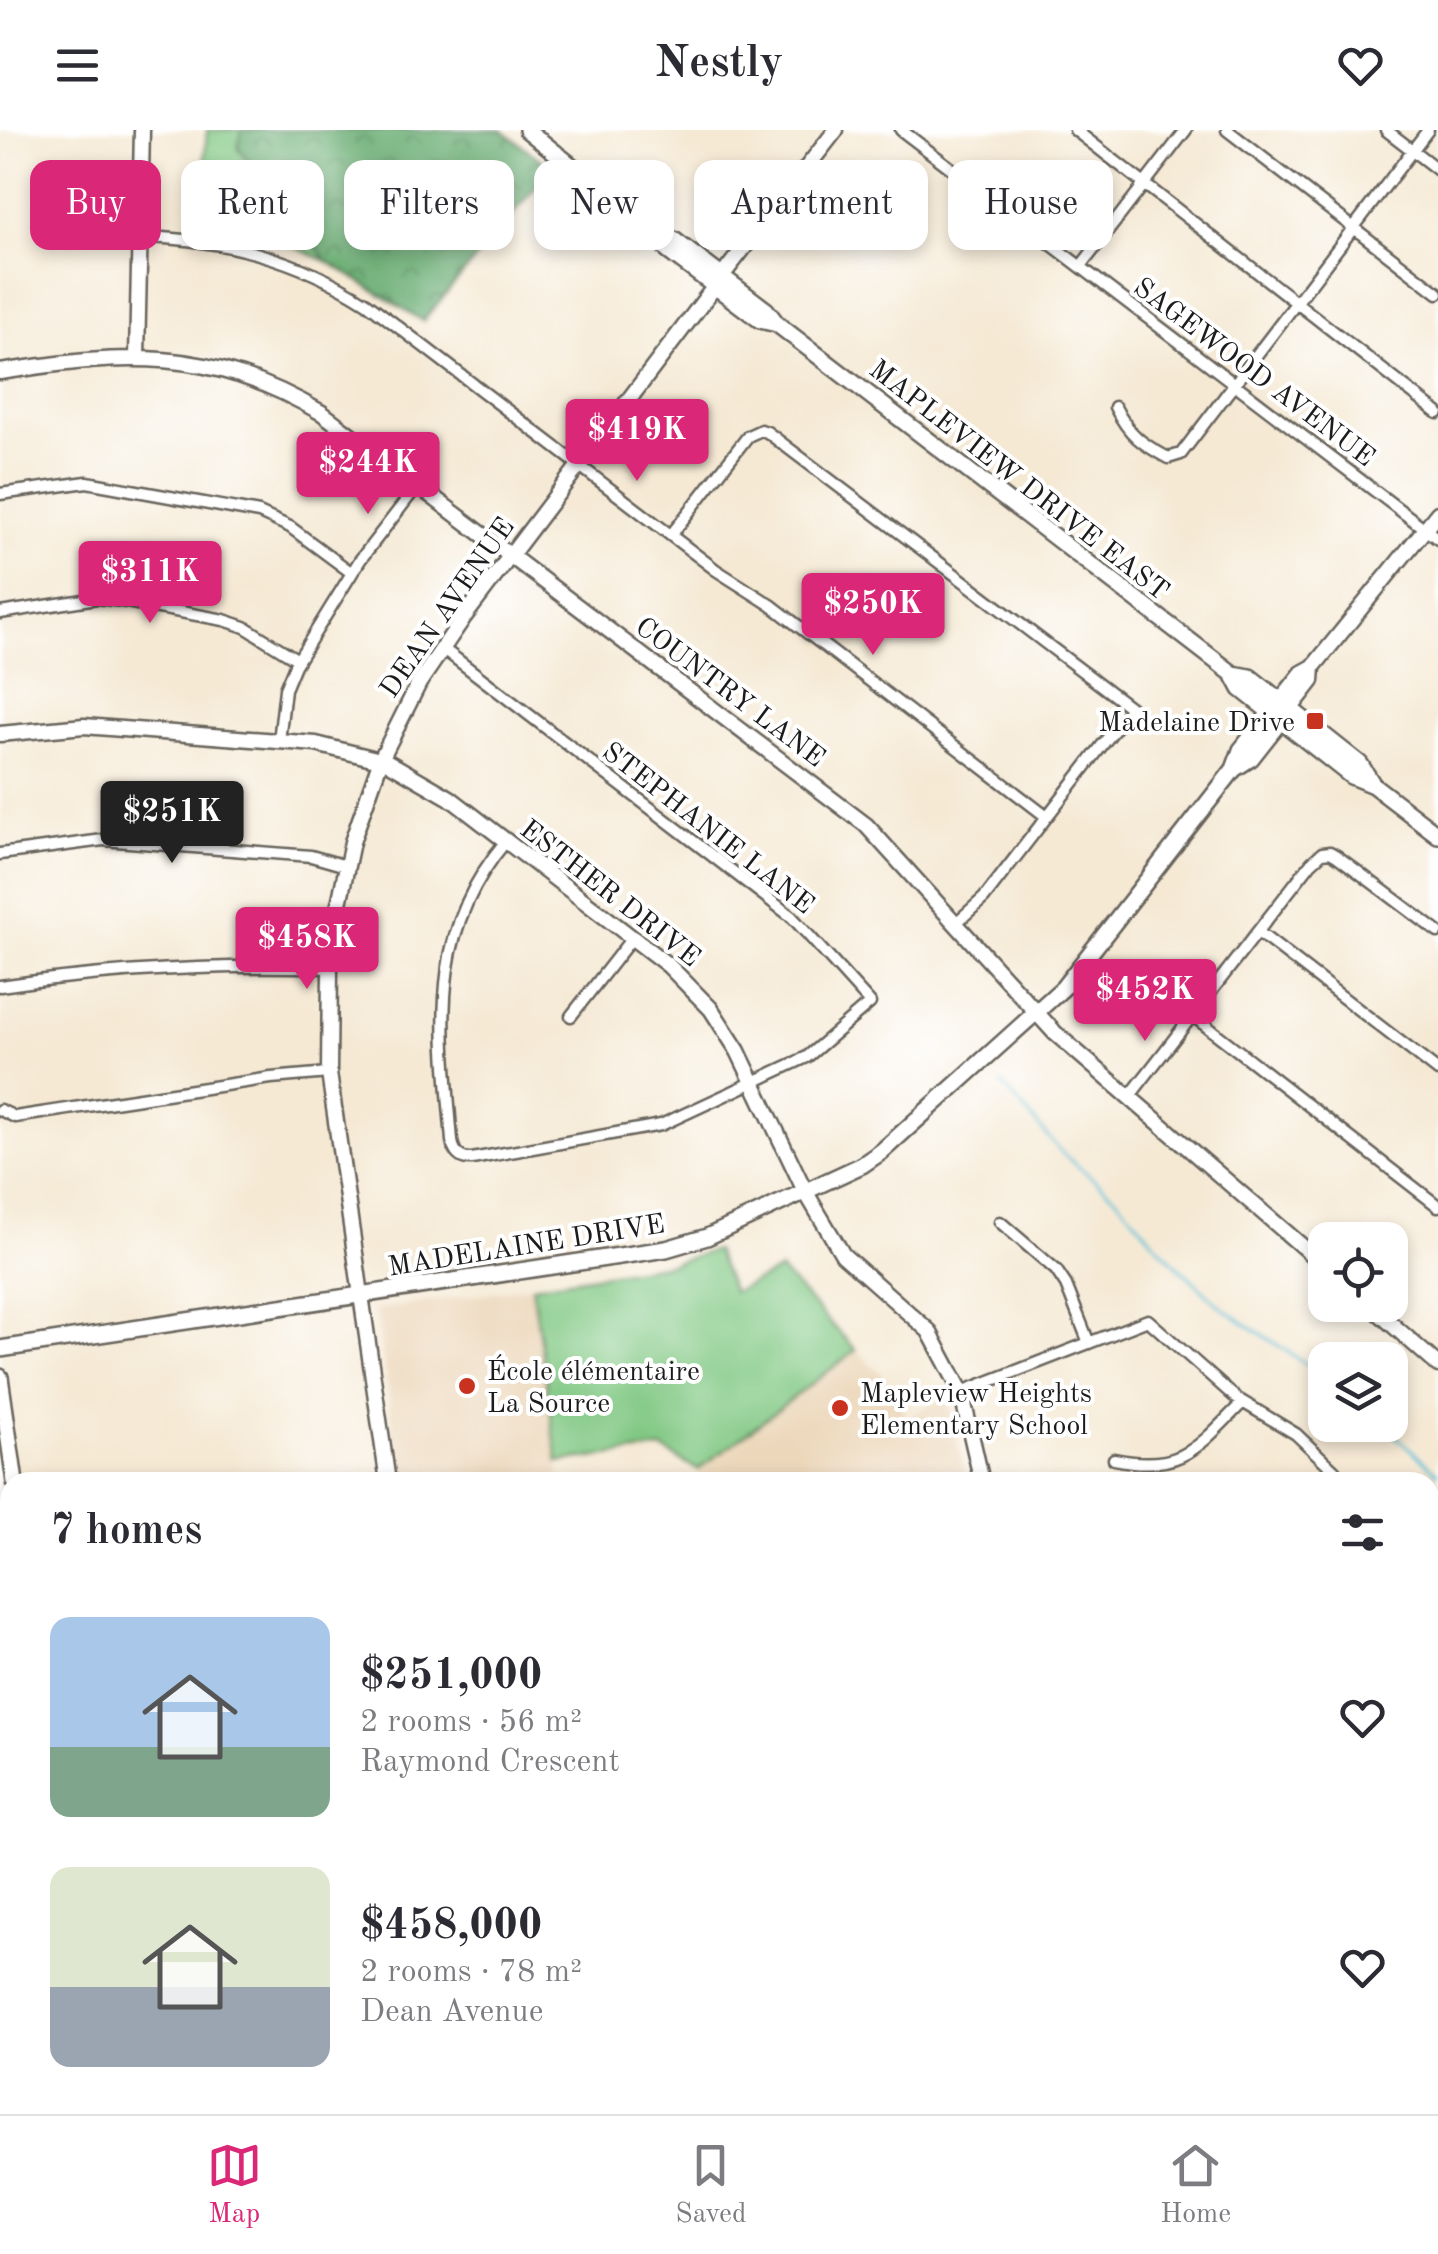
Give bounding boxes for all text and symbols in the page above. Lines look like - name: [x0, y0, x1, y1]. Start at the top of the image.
- icon: menu: [50, 38, 105, 93]
- icon: heart: [1333, 38, 1388, 93]
- text: Nestly: [655, 42, 783, 87]
- chip: Buy: [30, 160, 161, 250]
- chip: Rent: [181, 160, 324, 250]
- chip: Filters: [344, 160, 514, 250]
- chip: New: [534, 160, 674, 250]
- chip: Apartment: [694, 160, 928, 250]
- chip: House: [948, 160, 1113, 250]
- street label: SAGEWOOD AVENUE: [1128, 274, 1379, 473]
- street label: MAPLEVIEW DRIVE EAST: [863, 356, 1173, 607]
- pin: $419K: [567, 399, 707, 484]
- text: $419K: [588, 415, 686, 447]
- pin: $244K: [298, 432, 438, 517]
- text: $244K: [319, 448, 417, 480]
- street label: DEAN AVENUE: [376, 514, 521, 704]
- pin: $311K: [80, 541, 220, 626]
- text: $311K: [101, 557, 199, 589]
- pin: $250K: [803, 573, 943, 658]
- text: $250K: [824, 589, 922, 621]
- street label: COUNTRY LANE: [629, 613, 829, 773]
- place label: Madelaine Drive: [1098, 710, 1295, 738]
- marker: Madelaine Drive: [1304, 710, 1326, 732]
- street label: STEPHANIE LANE: [596, 738, 818, 920]
- pin: $251K: [102, 781, 242, 866]
- text: $251K: [123, 797, 221, 829]
- street label: ESTHER DRIVE: [514, 816, 704, 973]
- pin: $458K: [237, 907, 377, 992]
- text: $458K: [258, 923, 356, 955]
- pin: $452K: [1075, 959, 1215, 1044]
- text: $452K: [1096, 975, 1194, 1007]
- street label: MADELAINE DRIVE: [386, 1211, 667, 1283]
- map controls: [1308, 1222, 1408, 1442]
- button: locate: [1308, 1222, 1408, 1322]
- button: layers: [1308, 1342, 1408, 1442]
- place label: École élémentaire La Source: [487, 1354, 700, 1419]
- marker: École élémentaire La Source: [456, 1375, 478, 1397]
- place label: Mapleview Heights Elementary School: [860, 1381, 1092, 1441]
- marker: Mapleview Heights Elementary School: [829, 1397, 851, 1419]
- icon: filters: [1335, 1505, 1390, 1560]
- text: 7 homes: [50, 1511, 202, 1553]
- text: $251,000: [360, 1656, 542, 1698]
- icon: home: [130, 1657, 250, 1777]
- icon: heart: [1335, 1690, 1390, 1745]
- text: 2 rooms · 56 m²: [360, 1707, 582, 1739]
- text: Raymond Crescent: [360, 1747, 620, 1779]
- text: $458,000: [360, 1906, 542, 1948]
- icon: home: [130, 1907, 250, 2027]
- icon: heart: [1335, 1940, 1390, 1995]
- text: 2 rooms · 78 m²: [360, 1957, 582, 1989]
- text: Dean Avenue: [360, 1997, 543, 2029]
- tab: Map: [207, 2138, 262, 2233]
- tab: Saved: [675, 2138, 747, 2233]
- tab: Home: [1160, 2138, 1231, 2233]

